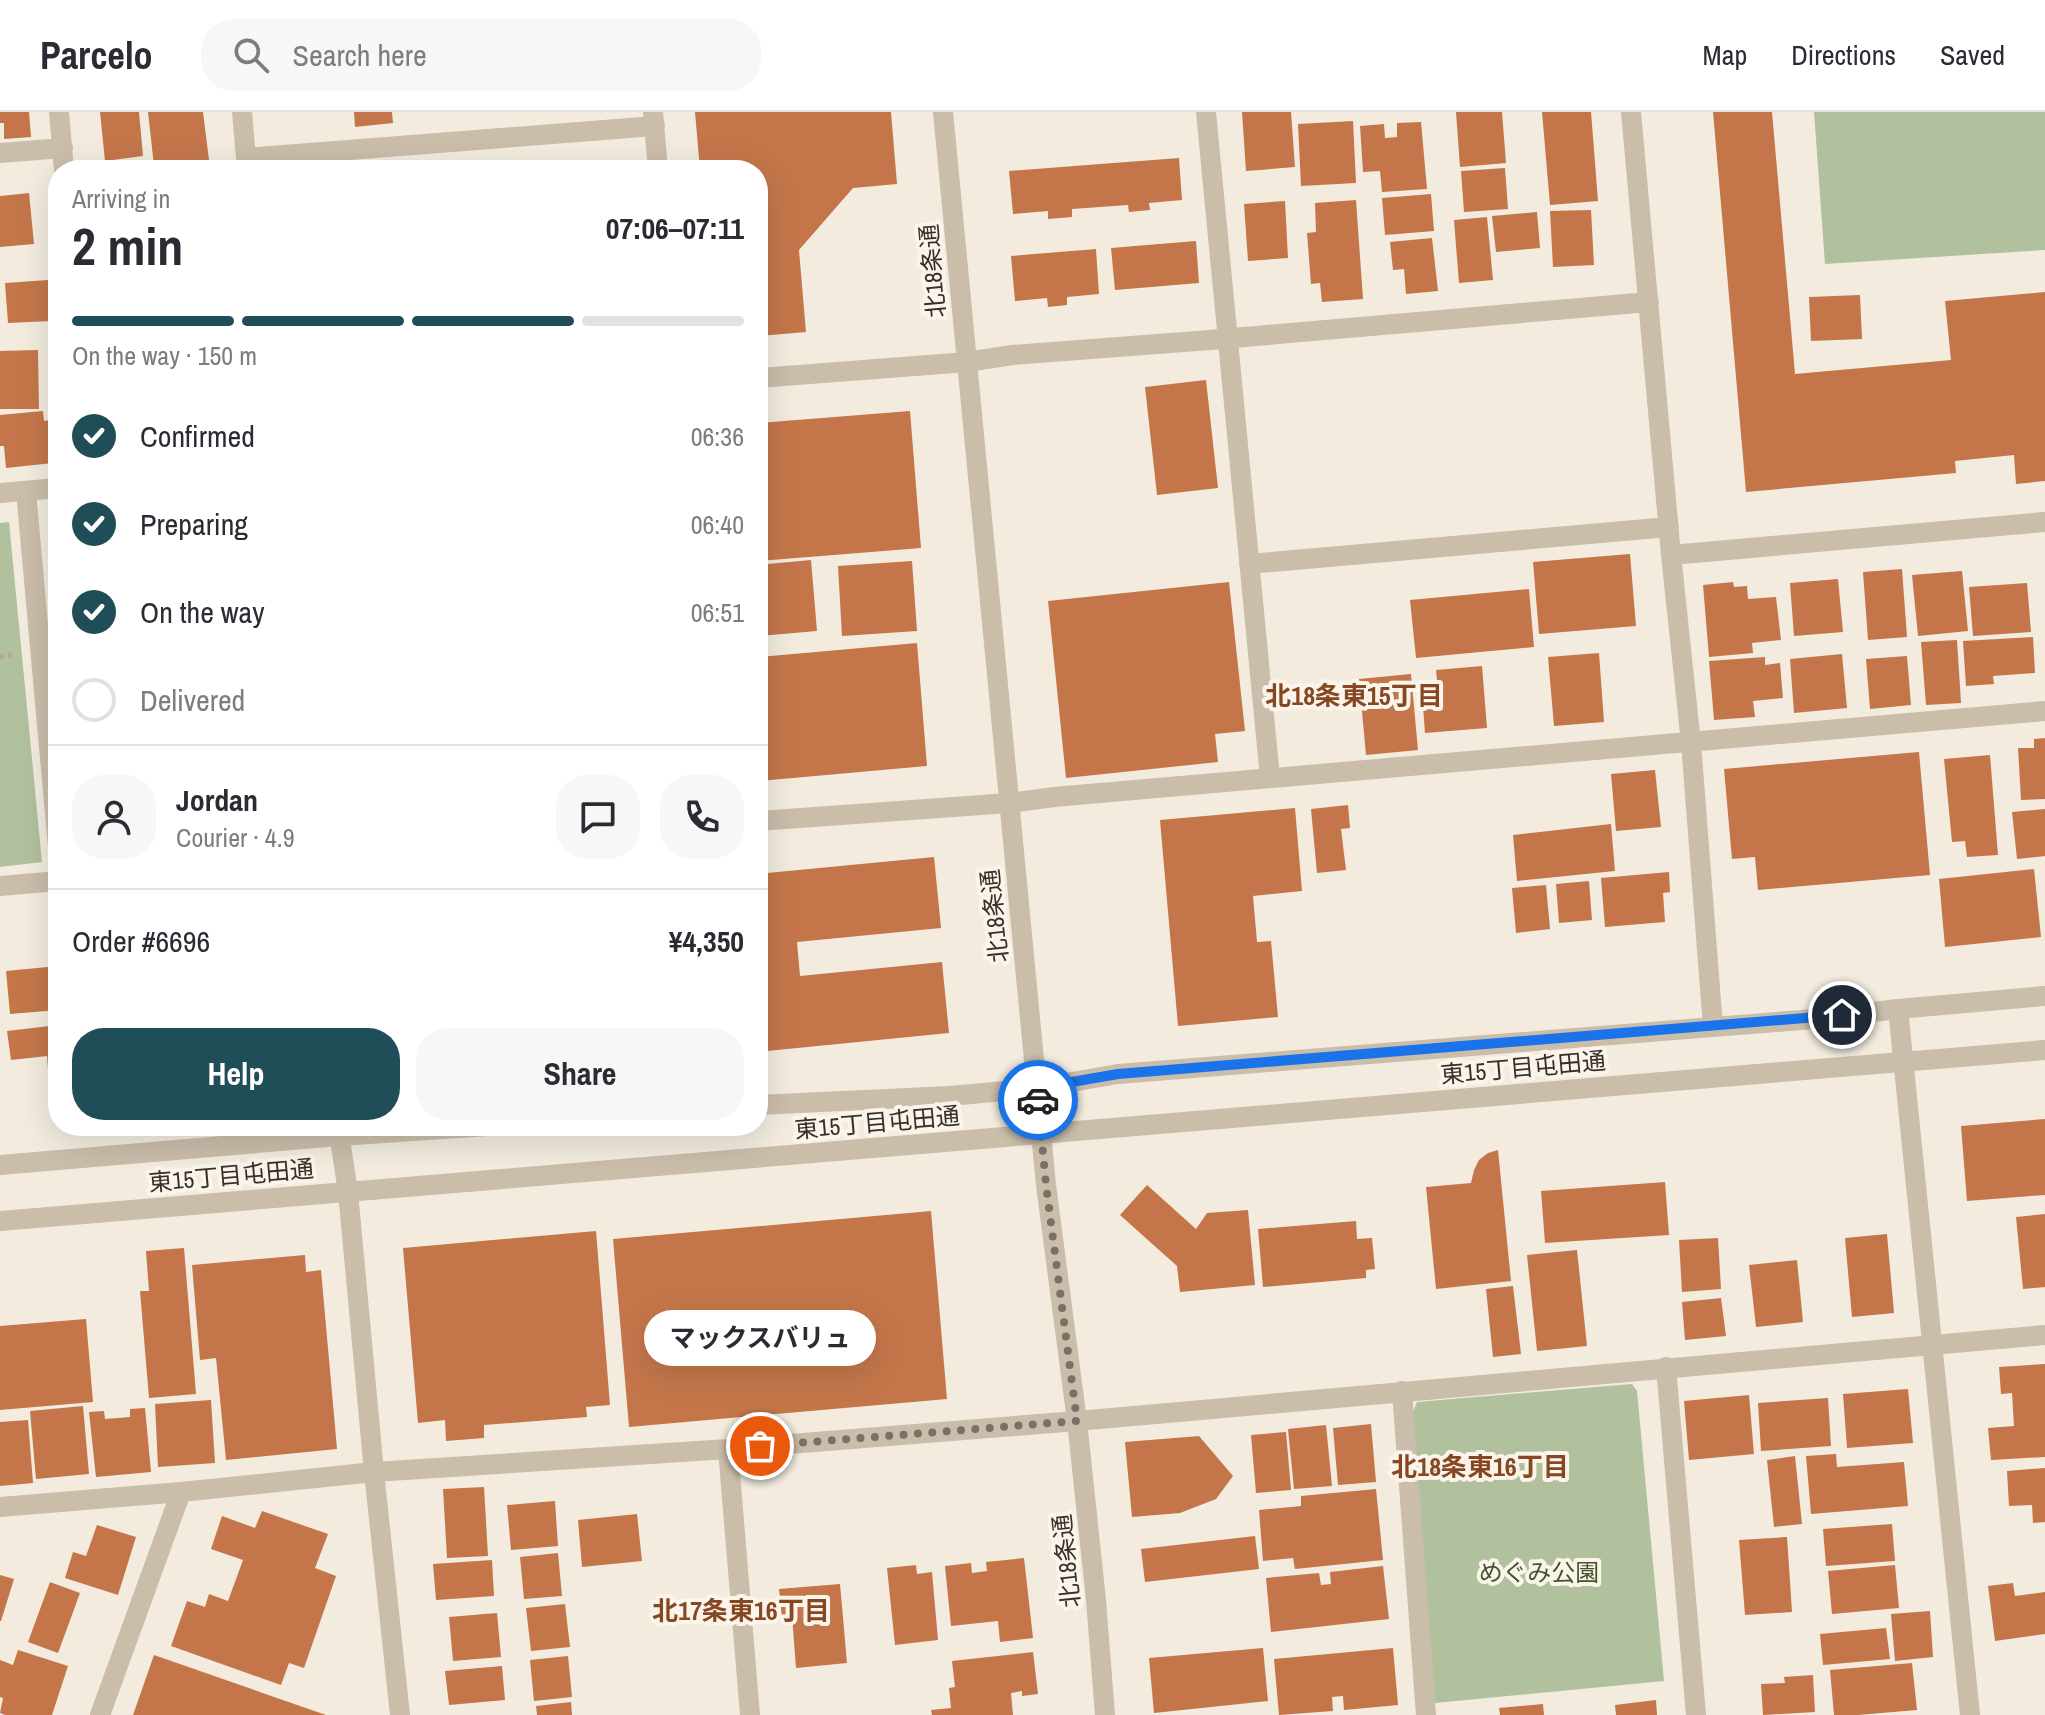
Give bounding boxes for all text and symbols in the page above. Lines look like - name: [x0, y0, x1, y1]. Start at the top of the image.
- search box: [201, 19, 761, 91]
- text: Parcelo: [40, 30, 153, 81]
- icon: search: [229, 33, 273, 77]
- text: Search here: [293, 35, 427, 75]
- text: Map: [1703, 36, 1747, 74]
- text: Directions: [1791, 36, 1896, 74]
- text: Saved: [1940, 36, 2005, 74]
- text: Arriving in: [72, 181, 170, 216]
- text: 07:06–07:11: [606, 208, 744, 248]
- text: 2 min: [72, 211, 183, 281]
- street label: 北18条通: [912, 223, 952, 319]
- text: On the way · 150 m: [72, 338, 257, 373]
- icon: check: [72, 414, 116, 458]
- text: Confirmed: [140, 416, 255, 456]
- text: 06:36: [691, 419, 744, 454]
- icon: check: [72, 502, 116, 546]
- text: Preparing: [140, 504, 248, 544]
- text: 06:40: [691, 507, 744, 542]
- icon: check: [72, 590, 116, 634]
- text: On the way: [140, 592, 264, 632]
- text: 06:51: [691, 595, 744, 630]
- district label: 北18条東15丁目: [1265, 678, 1443, 713]
- text: Delivered: [140, 680, 245, 720]
- button: person: [72, 775, 156, 859]
- button: chat: [556, 775, 640, 859]
- button: phone: [660, 775, 744, 859]
- text: Jordan: [176, 780, 258, 820]
- text: Courier · 4.9: [176, 820, 295, 855]
- street label: 北18条通: [973, 868, 1015, 964]
- text: Order #6696: [72, 921, 210, 961]
- text: ¥4,350: [669, 921, 744, 961]
- pin: [1808, 981, 1876, 1049]
- icon: home: [1820, 993, 1864, 1037]
- button: Help: [72, 1028, 400, 1120]
- button: Share: [416, 1028, 744, 1120]
- street label: 東15丁目屯田通: [1439, 1044, 1607, 1090]
- courier: [998, 1060, 1078, 1140]
- icon: car: [1016, 1078, 1060, 1122]
- street label: 東15丁目屯田通: [793, 1099, 961, 1145]
- street label: 東15丁目屯田通: [147, 1152, 315, 1198]
- callout: マックスバリュ: [644, 1310, 876, 1366]
- text: マックスバリュ: [669, 1320, 851, 1355]
- pin: [726, 1412, 794, 1480]
- icon: bag: [738, 1424, 782, 1468]
- district label: 北18条東16丁目: [1391, 1449, 1569, 1484]
- street label: 北18条通: [1045, 1513, 1087, 1609]
- park label: めぐみ公園: [1479, 1556, 1599, 1588]
- district label: 北17条東16丁目: [652, 1593, 830, 1628]

